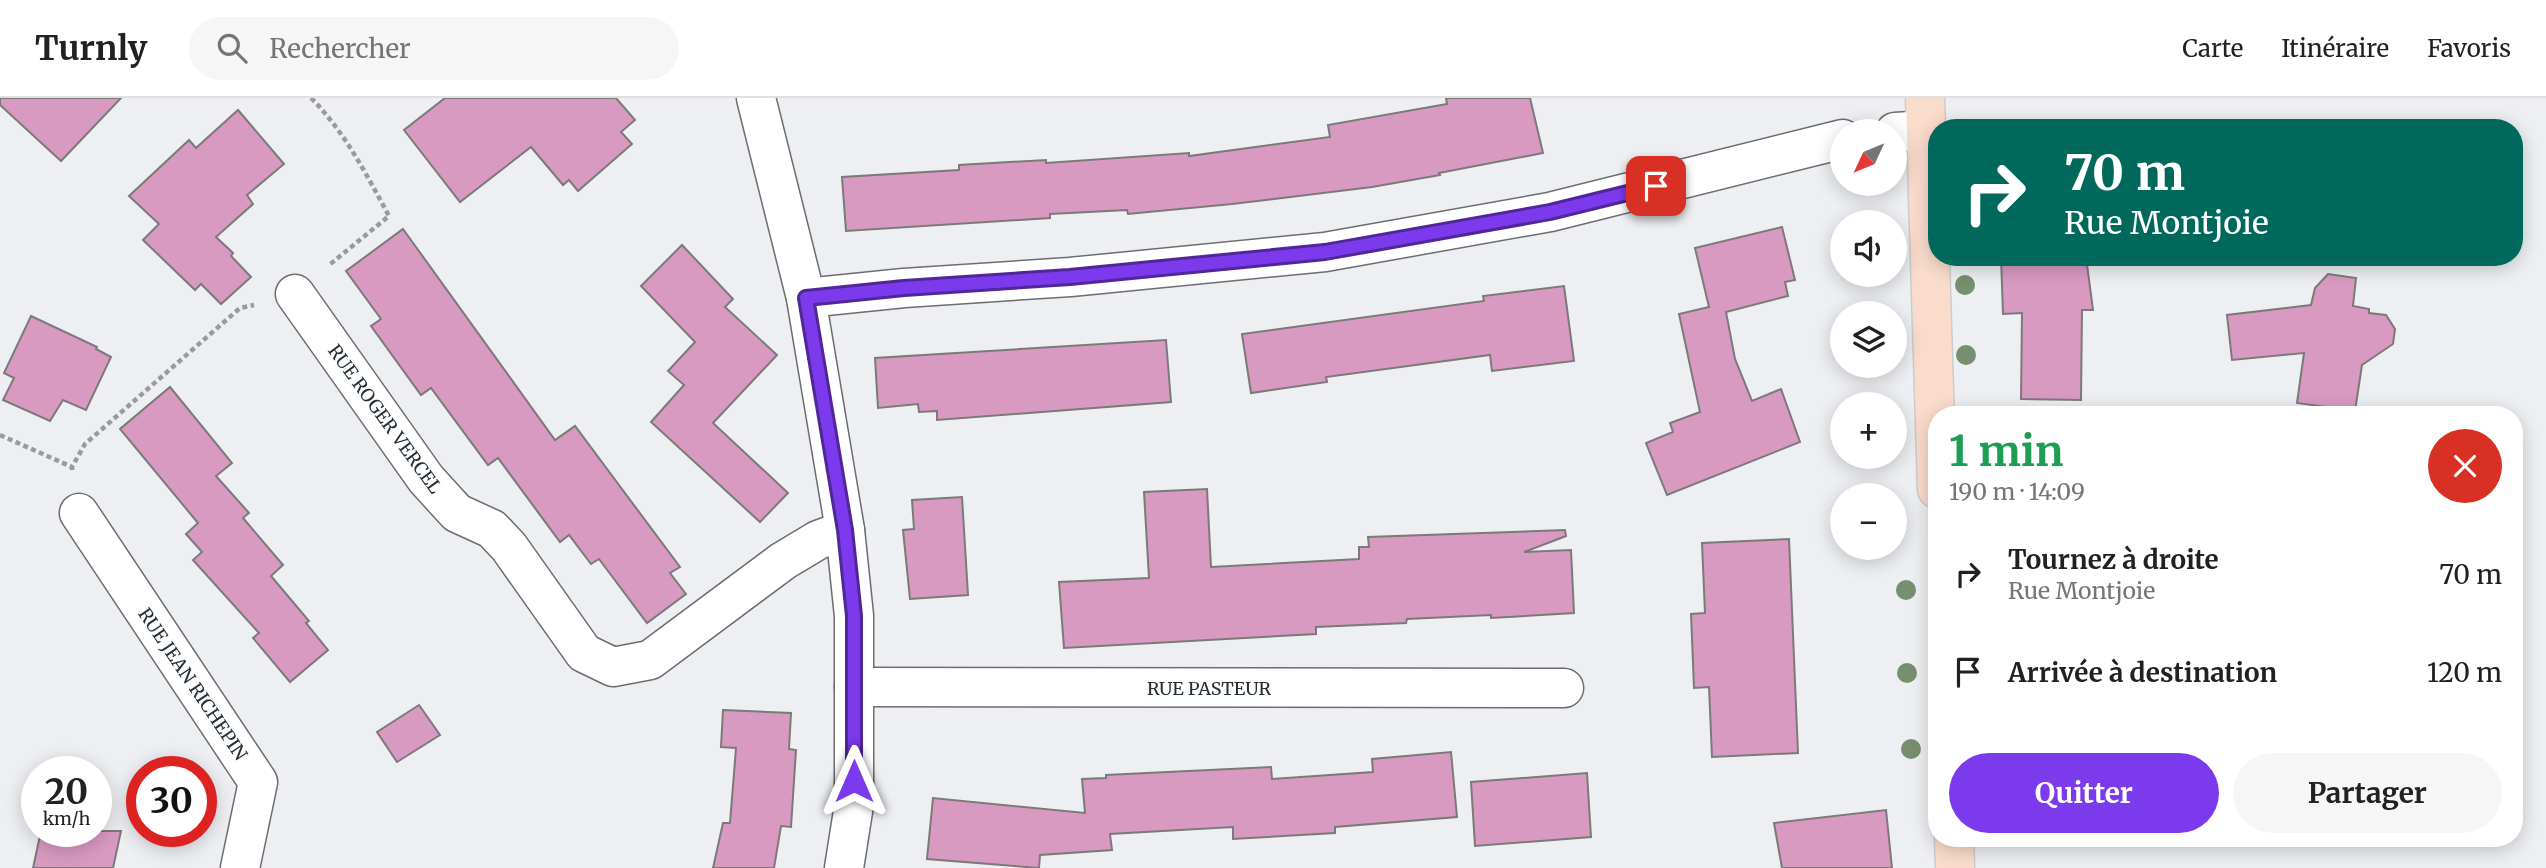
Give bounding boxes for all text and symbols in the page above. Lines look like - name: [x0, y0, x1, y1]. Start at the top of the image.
- search box: [189, 17, 679, 80]
- text: Turnly: [35, 28, 147, 69]
- icon: search: [213, 29, 251, 67]
- text: Rechercher: [269, 32, 411, 65]
- text: Carte: [2182, 33, 2243, 64]
- text: Itinéraire: [2281, 33, 2389, 64]
- text: Favoris: [2427, 33, 2511, 64]
- north arrow: [1830, 119, 1908, 196]
- map controls: [1830, 119, 1907, 560]
- text: 70 m: [2064, 142, 2185, 203]
- icon: right: [1949, 147, 2040, 238]
- pin: [1626, 156, 1686, 216]
- icon: arrive: [1637, 167, 1675, 205]
- text: Rue Montjoie: [2064, 203, 2269, 243]
- button: sound: [1830, 210, 1907, 287]
- button: layers: [1830, 301, 1907, 378]
- street label: RUE ROGER VERCEL: [323, 340, 447, 498]
- button: +: [1830, 392, 1907, 469]
- text: 1 min: [1949, 425, 2063, 477]
- button: close: [2428, 429, 2502, 503]
- text: 190 m · 14:09: [1949, 477, 2085, 506]
- button: −: [1830, 483, 1907, 560]
- text: Tournez à droite: [2008, 543, 2219, 576]
- icon: right: [1949, 555, 1987, 593]
- text: 70 m: [2439, 558, 2502, 591]
- text: Rue Montjoie: [2008, 576, 2155, 605]
- street label: RUE JEAN RICHEPIN: [133, 603, 253, 765]
- icon: arrive: [1949, 653, 1987, 691]
- text: Arrivée à destination: [2008, 656, 2277, 689]
- text: 120 m: [2427, 656, 2502, 689]
- street label: RUE PASTEUR: [1147, 677, 1271, 700]
- position arrow: [817, 744, 891, 818]
- button: Quitter: [1949, 753, 2219, 833]
- button: Partager: [2233, 753, 2502, 833]
- speed limit sign: 30: [126, 756, 217, 847]
- text: 20: [45, 770, 88, 814]
- text: km/h: [43, 807, 90, 830]

